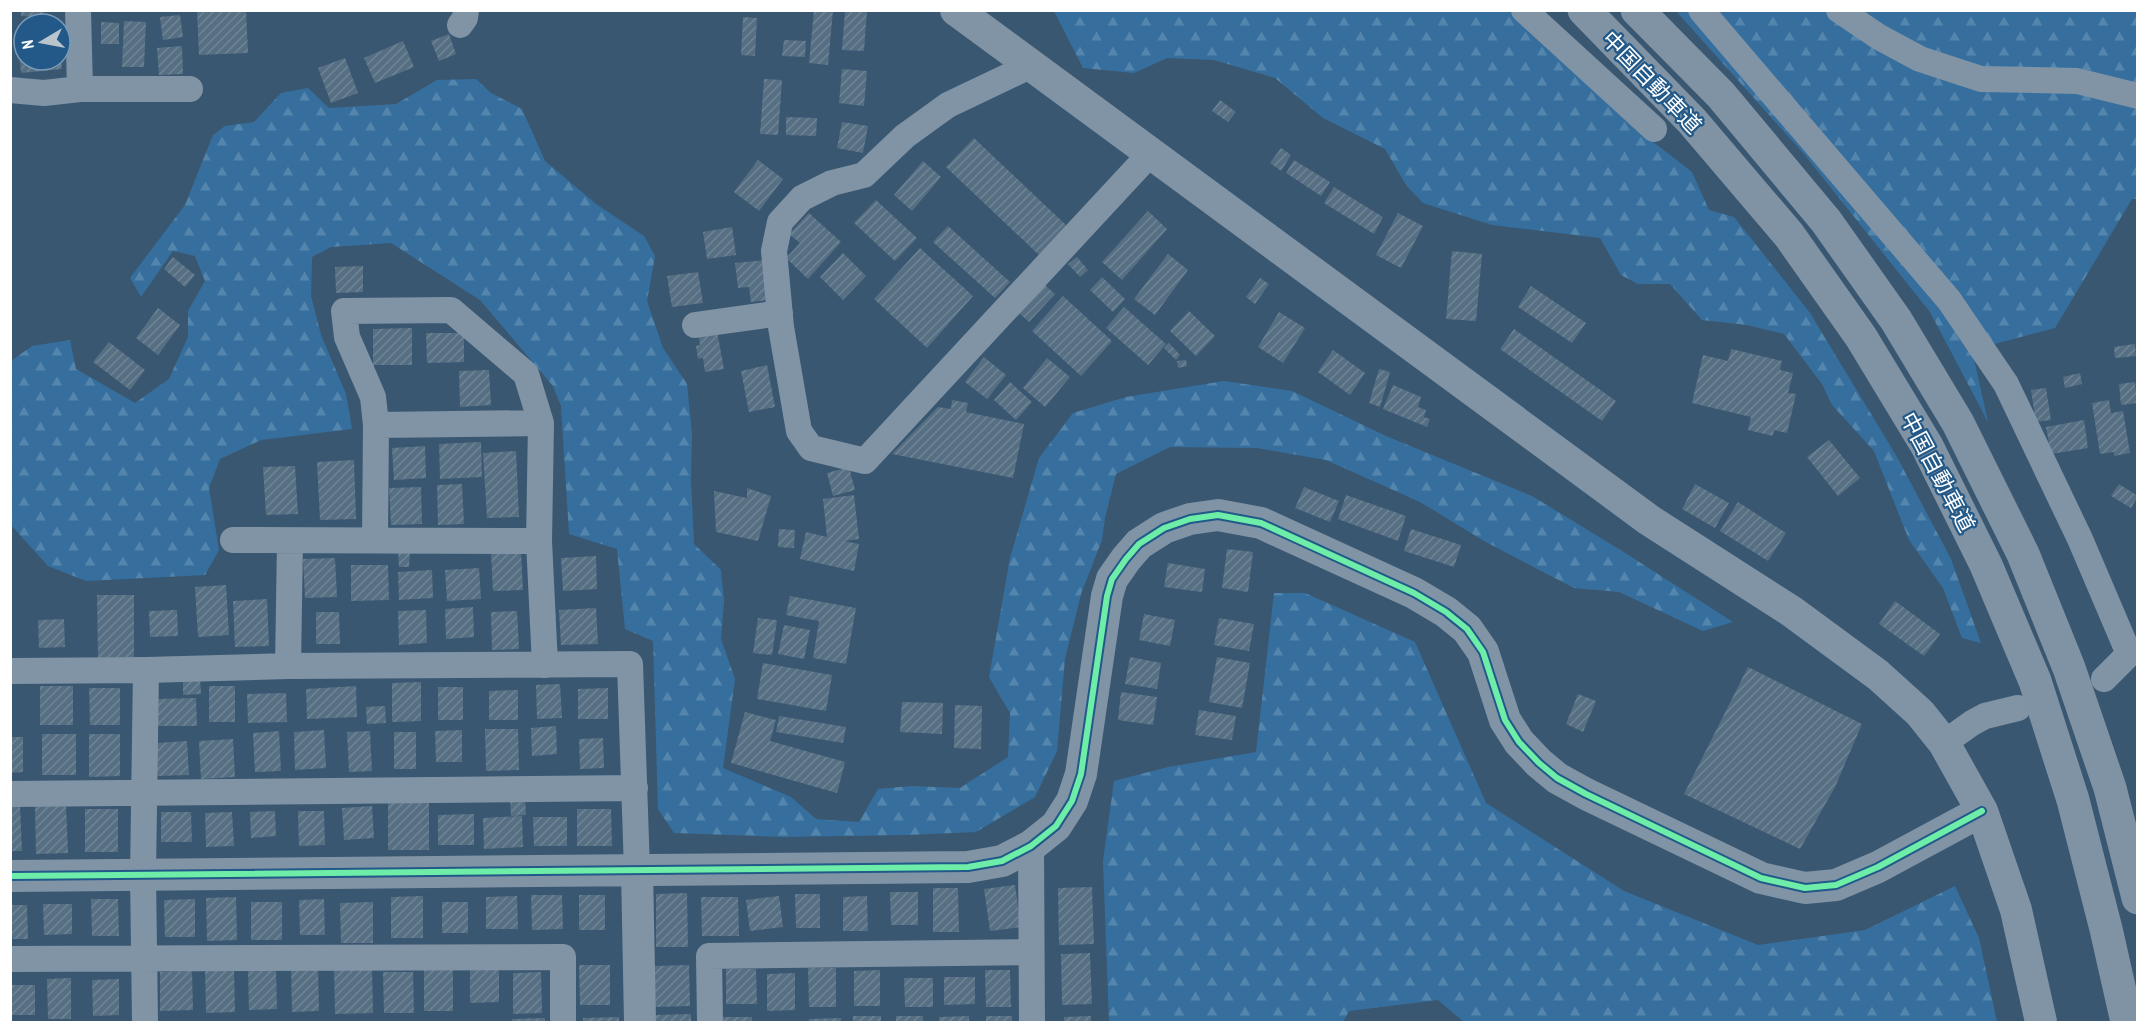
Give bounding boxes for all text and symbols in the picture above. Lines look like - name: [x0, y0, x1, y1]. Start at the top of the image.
- north arrow: [12, 12, 72, 72]
- street label: 中国自動車道: [1596, 25, 1708, 139]
- text: N: [17, 39, 38, 51]
- street label: 中国自動車道: [1895, 407, 1981, 537]

